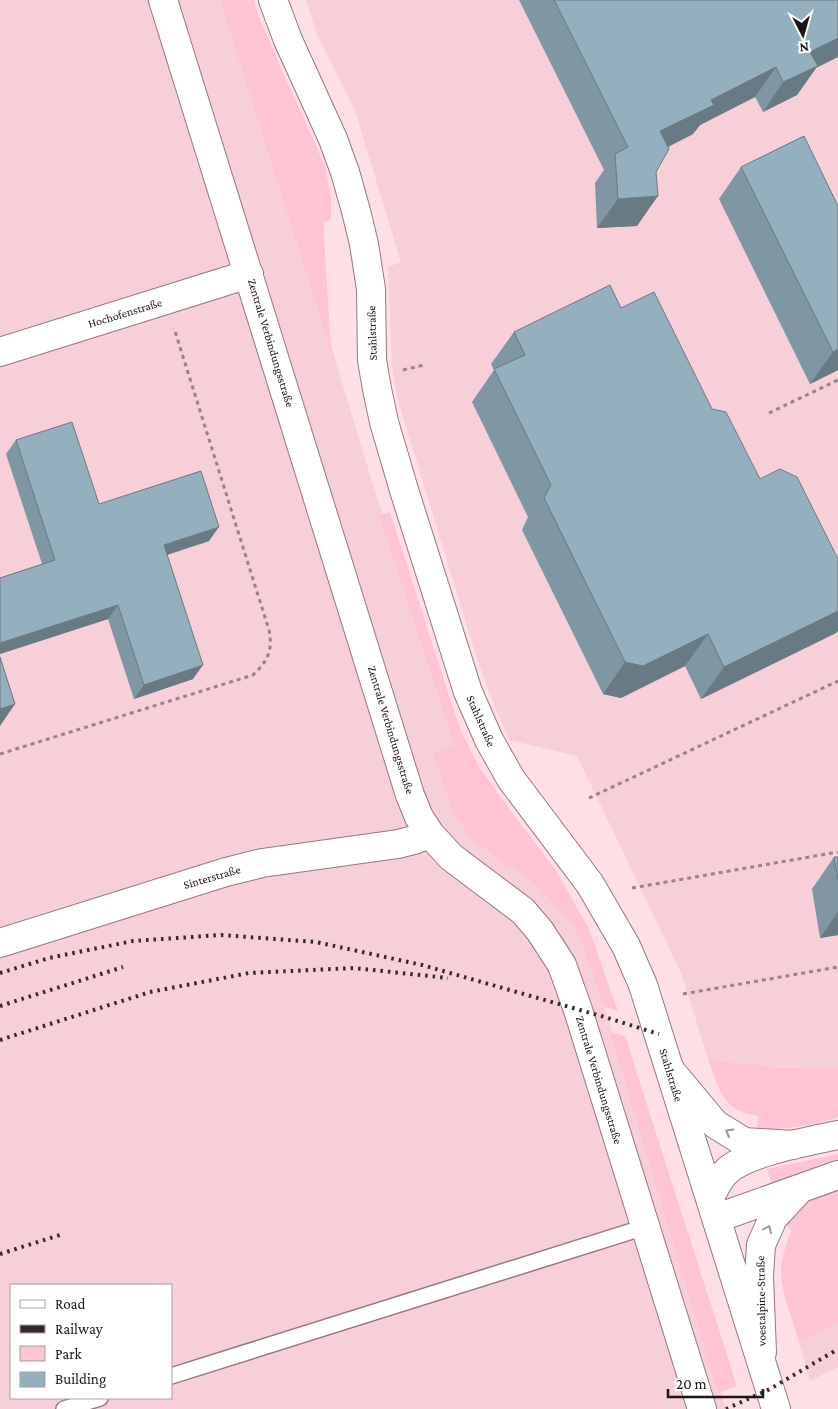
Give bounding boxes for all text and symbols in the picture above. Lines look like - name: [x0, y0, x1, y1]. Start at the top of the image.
- north arrow: [778, 10, 828, 60]
- text: N: [798, 39, 810, 56]
- street label: Zentrale Verbindungsstraße: [245, 277, 297, 409]
- street label: Hochofenstraße: [86, 295, 164, 331]
- street label: Stahlstraße: [364, 305, 380, 361]
- street label: Zentrale Verbindungsstraße: [365, 664, 417, 796]
- street label: Stahlstraße: [463, 693, 499, 749]
- street label: Sinterstraße: [182, 862, 242, 892]
- street label: Zentrale Verbindungsstraße: [573, 1014, 625, 1146]
- street label: Stahlstraße: [656, 1047, 686, 1103]
- one-way arrow: [726, 1129, 735, 1139]
- one-way arrow: [762, 1225, 773, 1234]
- street label: voestalpine-Straße: [753, 1256, 769, 1347]
- legend: [10, 1284, 172, 1399]
- text: Road: [55, 1296, 86, 1312]
- text: Railway: [55, 1321, 103, 1338]
- text: Park: [55, 1346, 82, 1362]
- scale bar: [668, 1366, 763, 1398]
- text: Building: [55, 1371, 106, 1388]
- text: 20 m: [676, 1376, 707, 1392]

